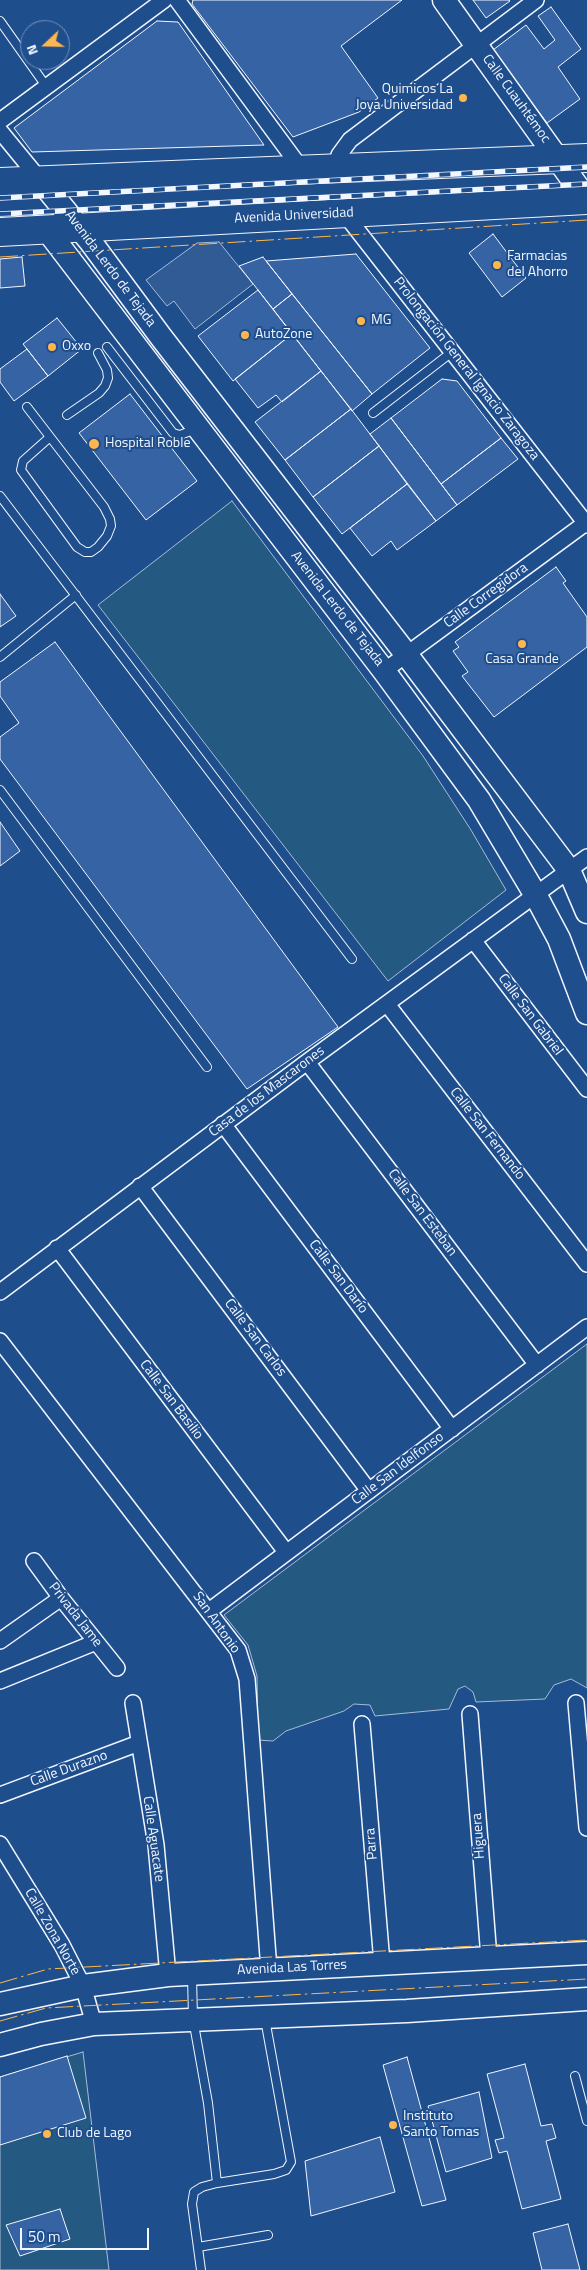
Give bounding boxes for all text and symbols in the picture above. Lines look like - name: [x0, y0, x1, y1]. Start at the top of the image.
- north arrow: [20, 20, 70, 70]
- text: N: [20, 42, 43, 58]
- street label: Calle Cuauhtémoc: [478, 51, 554, 147]
- place label: Quimicos La Joya Universidad: [356, 82, 453, 114]
- marker: Quimicos La Joya Universidad: [457, 92, 469, 104]
- street label: Avenida Universidad: [234, 204, 354, 228]
- street label: Avenida Lerdo de Tejada: [61, 208, 159, 330]
- place label: Farmacias del Ahorro: [507, 249, 568, 282]
- marker: Farmacias del Ahorro: [491, 259, 503, 271]
- street label: Prolongación General Ignacio Zaragoza: [389, 274, 543, 464]
- place label: MG: [371, 313, 391, 329]
- marker: MG: [355, 315, 367, 327]
- place label: AutoZone: [255, 327, 312, 343]
- marker: AutoZone: [239, 329, 251, 341]
- place label: Oxxo: [62, 339, 91, 355]
- marker: Oxxo: [46, 341, 58, 353]
- place label: Hospital Roble: [105, 436, 191, 452]
- marker: Hospital Roble: [87, 437, 101, 451]
- street label: Avenida Lerdo de Tejada: [287, 548, 387, 670]
- street label: Calle Corregidora: [441, 560, 531, 632]
- marker: Casa Grande: [516, 638, 528, 650]
- place label: Casa Grande: [485, 652, 559, 668]
- street label: Calle San Gabriel: [494, 971, 566, 1059]
- street label: Casa de los Mascarones: [206, 1043, 328, 1141]
- street label: Calle San Fernando: [446, 1085, 528, 1183]
- street label: Calle San Esteban: [384, 1166, 460, 1260]
- street label: Calle San Darío: [305, 1237, 371, 1317]
- street label: Calle San Carlos: [220, 1296, 290, 1380]
- street label: Calle San Basilio: [136, 1357, 206, 1443]
- street label: Calle San Idelfonso: [349, 1429, 447, 1509]
- street label: Privada Jame: [45, 1579, 105, 1651]
- street label: San Antonio: [189, 1589, 243, 1657]
- street label: Calle Durazno: [28, 1747, 110, 1791]
- street label: Calle Aguacate: [139, 1795, 167, 1883]
- street label: Higuera: [469, 1812, 489, 1860]
- street label: Parra: [362, 1827, 382, 1861]
- street label: Calle Zona Norte: [20, 1886, 84, 1978]
- street label: Avenida Las Torres: [237, 1957, 347, 1979]
- place label: Instituto Santo Tomas: [403, 2109, 479, 2142]
- marker: Instituto Santo Tomas: [387, 2119, 399, 2131]
- place label: Club de Lago: [57, 2126, 132, 2142]
- marker: Club de Lago: [41, 2128, 53, 2140]
- scale bar: [22, 2218, 151, 2250]
- text: 50 m: [28, 2225, 61, 2248]

